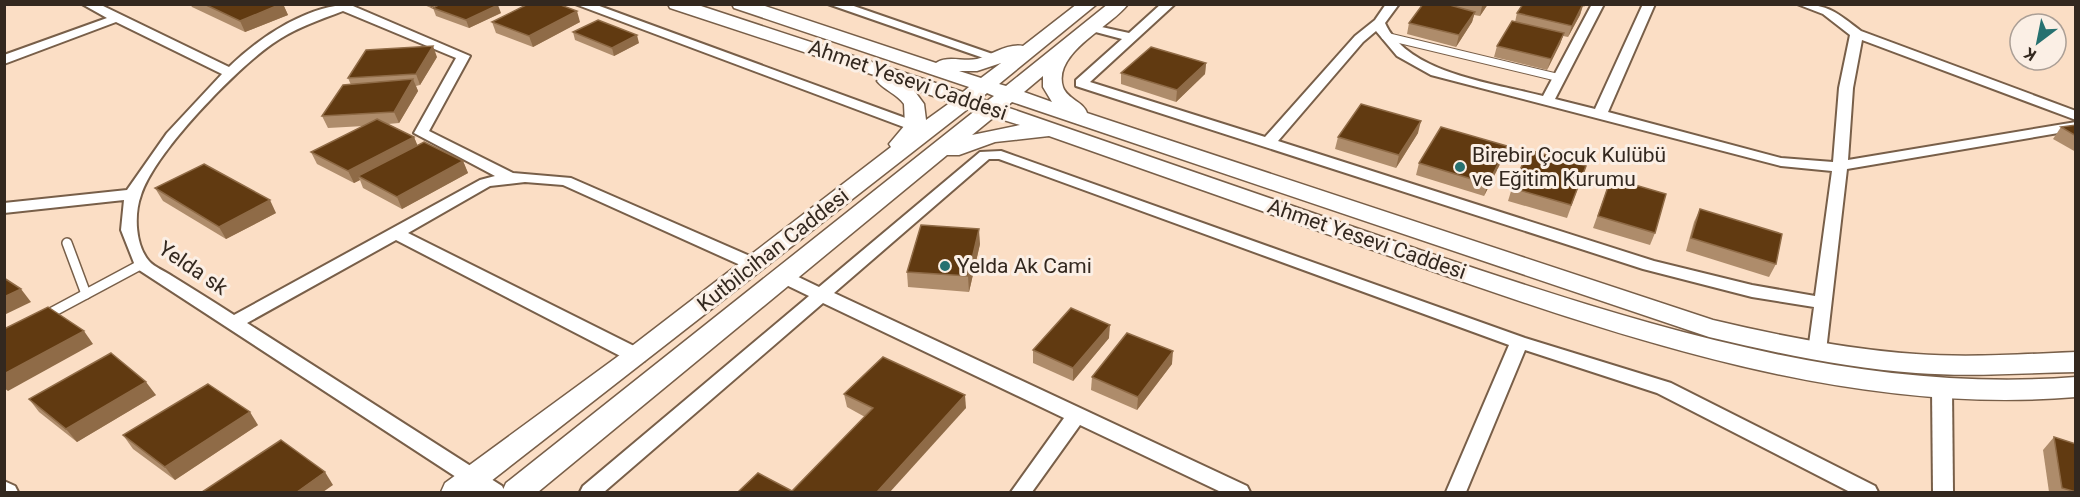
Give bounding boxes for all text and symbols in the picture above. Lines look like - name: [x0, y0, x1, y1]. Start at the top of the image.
- north arrow: [2008, 12, 2068, 72]
- street label: Ahmet Yesevi Caddesi: [806, 35, 1010, 125]
- text: K: [2020, 43, 2040, 65]
- place label: Birebir Çocuk Kulübü ve Eğitim Kurumu: [1472, 143, 1666, 191]
- marker: Birebir Çocuk Kulübü ve Eğitim Kurumu: [1453, 160, 1467, 174]
- street label: Kutbilcihan Caddesi: [693, 184, 853, 316]
- street label: Ahmet Yesevi Caddesi: [1265, 194, 1469, 284]
- street label: Yelda sk: [154, 236, 232, 300]
- place label: Yelda Ak Cami: [957, 254, 1092, 278]
- marker: Yelda Ak Cami: [938, 259, 952, 273]

